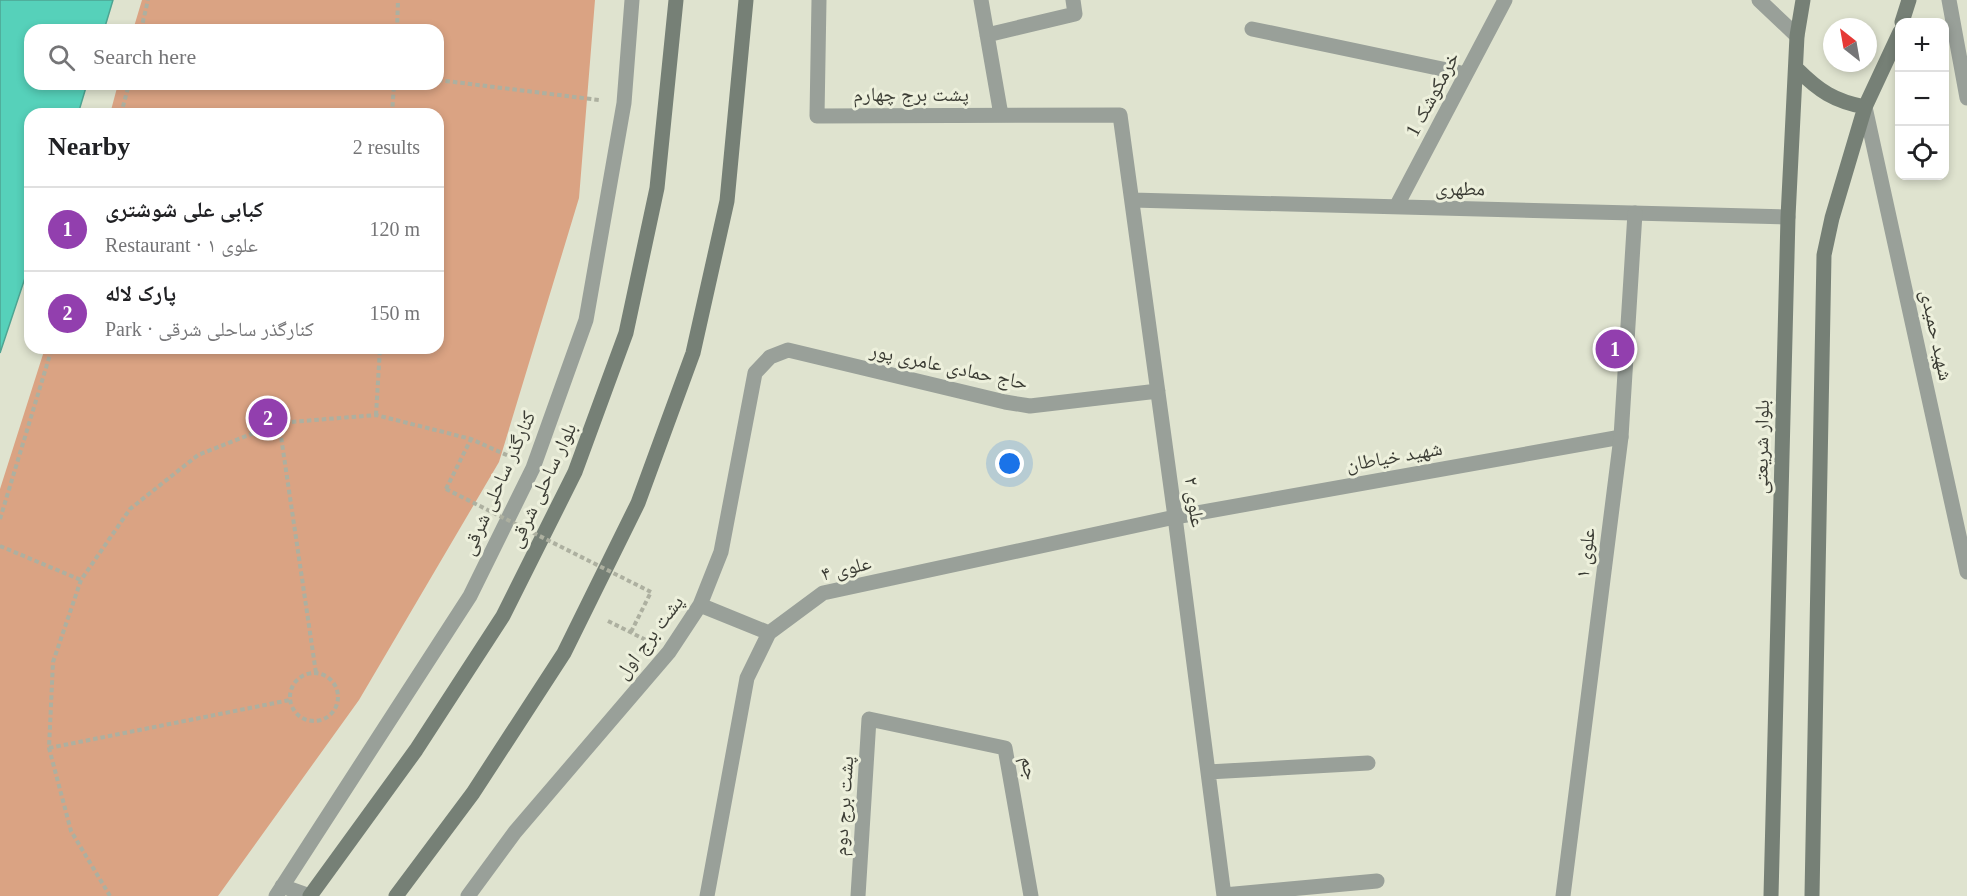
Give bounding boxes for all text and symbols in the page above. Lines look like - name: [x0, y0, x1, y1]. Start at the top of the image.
- north arrow: [1823, 18, 1877, 72]
- map controls: [1895, 18, 1949, 180]
- button: +: [1895, 18, 1949, 72]
- search box: [24, 24, 444, 90]
- icon: search: [45, 41, 78, 74]
- text: Search here: [93, 44, 196, 69]
- street label: خرمکوشک 1: [1401, 48, 1463, 140]
- button: −: [1895, 72, 1949, 126]
- street label: پشت برج چهارم: [853, 83, 969, 108]
- button: locate: [1895, 126, 1949, 180]
- text: Nearby: [48, 132, 130, 161]
- text: 2 results: [353, 136, 420, 158]
- street label: مطهری: [1435, 177, 1485, 200]
- text: کبابی علی شوشتری: [105, 197, 264, 222]
- text: 1: [63, 218, 73, 240]
- text: 120 m: [369, 218, 420, 240]
- text: Restaurant · علوی ۱: [105, 234, 258, 256]
- text: پارک لاله: [105, 281, 176, 306]
- street label: شهید حمیدی: [1916, 287, 1957, 383]
- text: 2: [63, 302, 73, 324]
- text: 150 m: [369, 302, 420, 324]
- text: Park · کنارگذر ساحلی شرقی: [105, 318, 314, 340]
- pin: 1: [1596, 326, 1634, 372]
- street label: حاج حمادی عامری پور: [867, 338, 1030, 395]
- pin: 2: [248, 396, 288, 440]
- street label: بلوار شریعتی: [1749, 400, 1774, 494]
- street label: کنارگذر ساحلی شرقی: [456, 408, 541, 559]
- street label: بلوار ساحلی شرقی: [503, 419, 581, 551]
- street label: شهید خیاطان: [1344, 437, 1444, 476]
- your location: [995, 449, 1024, 478]
- street label: علوی ۲: [1180, 475, 1209, 529]
- street label: علوی ۱: [1571, 526, 1600, 580]
- street label: علوی ۴: [819, 551, 874, 586]
- street label: پشت برج اول: [610, 591, 689, 684]
- street label: پشت برج دوم: [829, 755, 860, 857]
- street label: جم: [1014, 755, 1043, 782]

